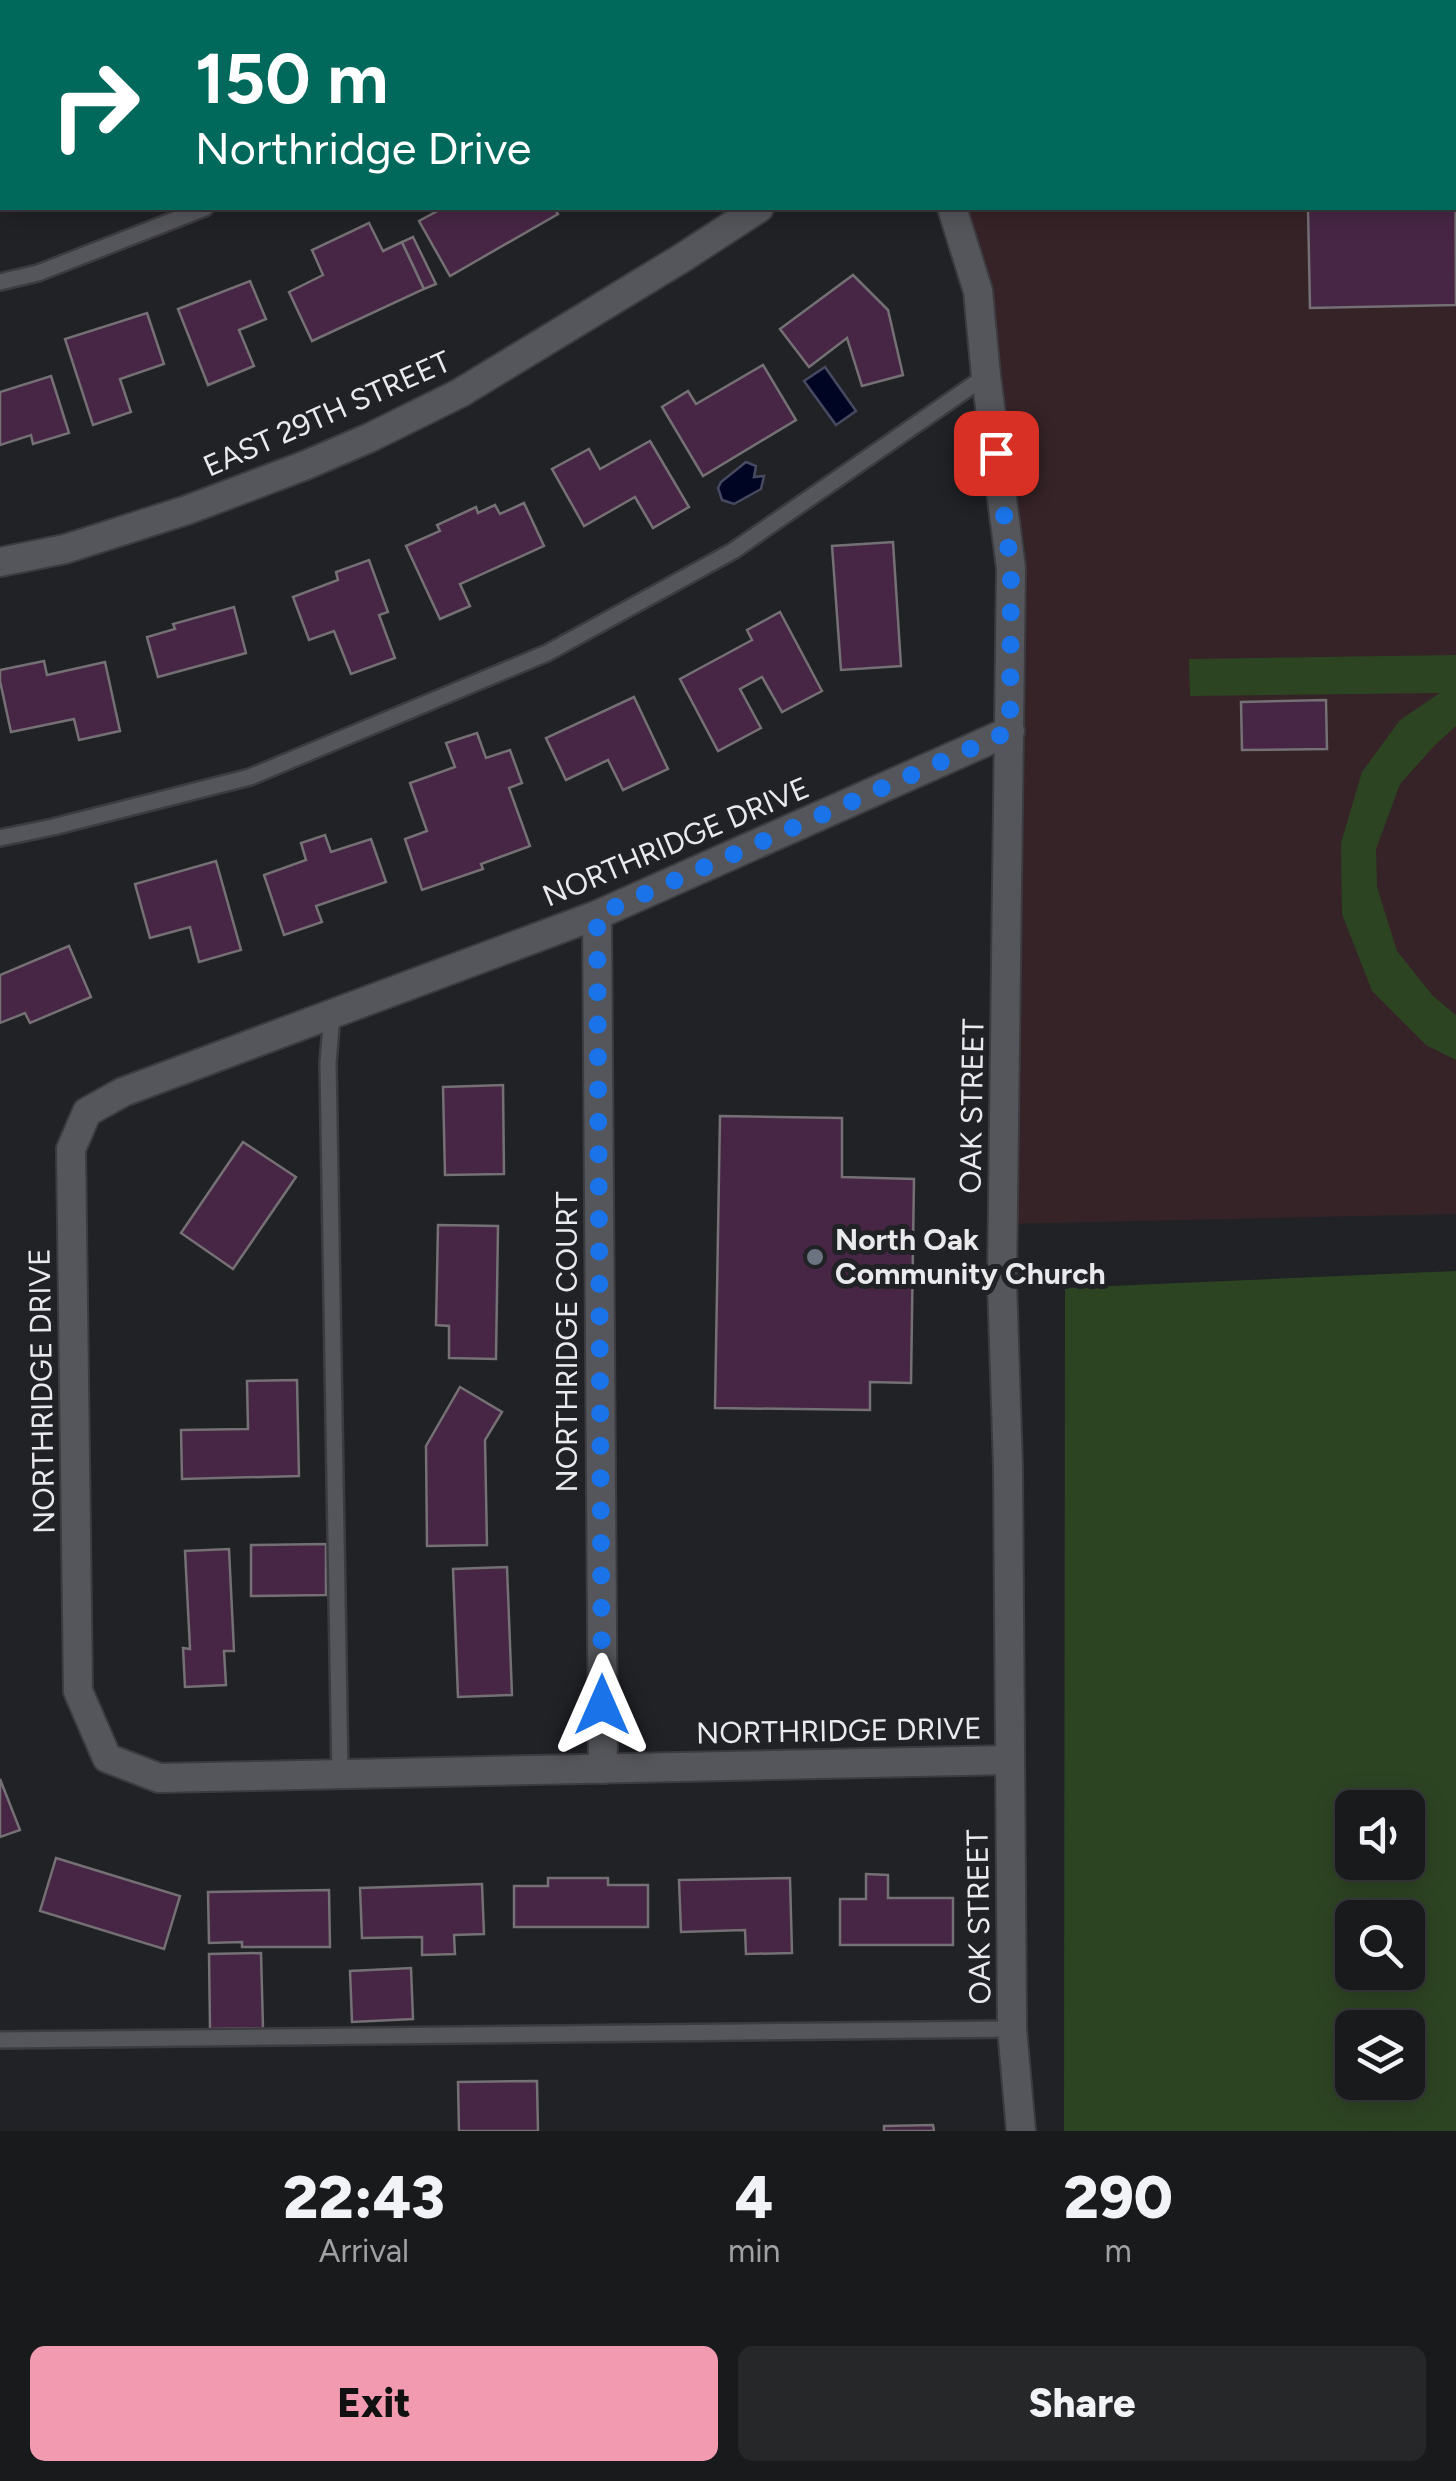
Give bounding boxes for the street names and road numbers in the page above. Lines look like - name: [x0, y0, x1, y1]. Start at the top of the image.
- street label: EAST 29TH STREET: [198, 342, 456, 485]
- street label: NORTHRIDGE DRIVE: [537, 769, 815, 914]
- street label: OAK STREET: [951, 1018, 992, 1194]
- street label: NORTHRIDGE COURT: [548, 1191, 585, 1493]
- street label: NORTHRIDGE DRIVE: [21, 1248, 62, 1534]
- street label: NORTHRIDGE DRIVE: [696, 1710, 982, 1751]
- street label: OAK STREET: [958, 1829, 999, 2005]

